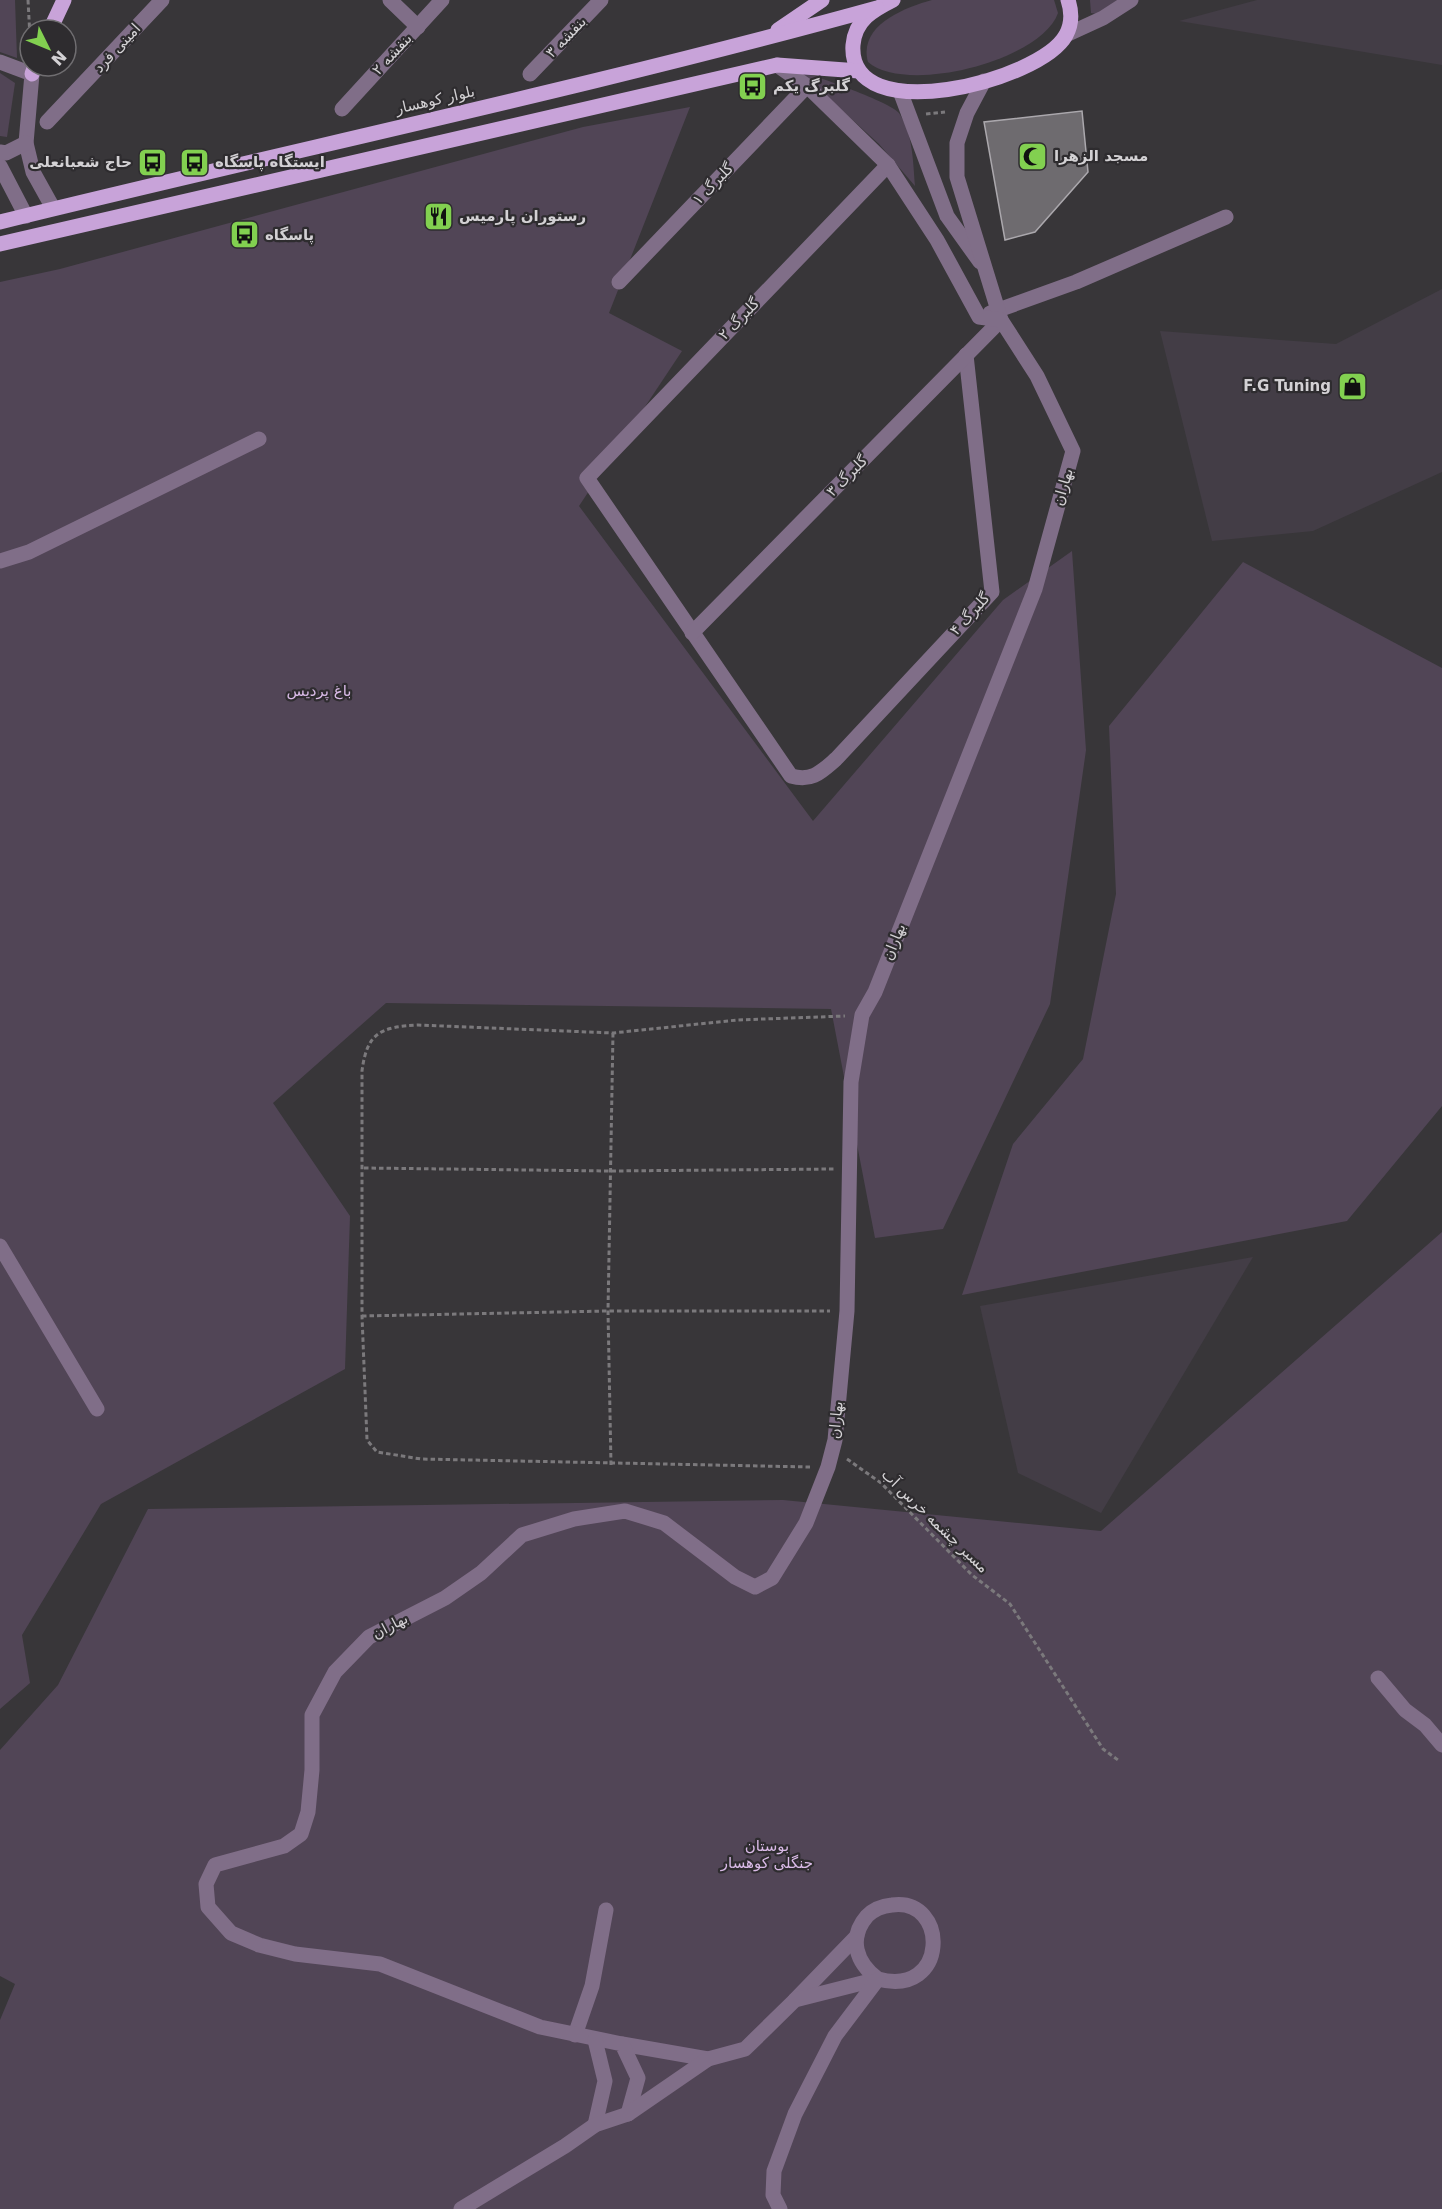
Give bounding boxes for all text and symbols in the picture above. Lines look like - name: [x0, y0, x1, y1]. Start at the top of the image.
- street label: بنفشه ۳: [542, 13, 590, 61]
- north arrow: [18, 18, 78, 78]
- street label: امینی فرد: [90, 20, 144, 76]
- street label: بنفشه ۲: [368, 29, 416, 79]
- text: N: [47, 47, 70, 69]
- bus stop icon: گلبرگ یکم: [736, 70, 768, 102]
- place label: گلبرگ یکم: [773, 77, 850, 95]
- street label: بلوار کوهسار: [393, 82, 477, 118]
- mosque icon: مسجد الزهرا: [1017, 140, 1049, 172]
- bus stop icon: حاج شعبانعلی: [137, 146, 169, 178]
- bus stop icon: ایستگاه پاسگاه: [178, 146, 210, 178]
- place label: مسجد الزهرا: [1054, 147, 1148, 165]
- place label: حاج شعبانعلی: [29, 153, 132, 171]
- place label: ایستگاه پاسگاه: [215, 153, 325, 172]
- street label: گلبرگ ۱: [689, 159, 738, 209]
- restaurant icon: رستوران پارمیس: [422, 200, 454, 232]
- place label: رستوران پارمیس: [459, 207, 586, 226]
- bus stop icon: پاسگاه: [228, 219, 260, 251]
- place label: پاسگاه: [265, 226, 314, 245]
- street label: گلبرگ ۲: [715, 294, 764, 344]
- shop icon: F.G Tuning: [1336, 370, 1368, 402]
- place label: F.G Tuning: [1243, 377, 1331, 395]
- street label: گلبرگ ۳: [823, 451, 872, 500]
- street label: بهاران: [1049, 466, 1077, 508]
- street label: گلبرگ ۴: [946, 588, 994, 639]
- park label: باغ پردیس: [287, 682, 351, 701]
- street label: بهاران: [879, 921, 909, 963]
- street label: بهاران: [825, 1400, 847, 1440]
- street label: مسیر چشمه خرس آب: [878, 1465, 992, 1577]
- street label: بهاران: [369, 1609, 411, 1643]
- park label: بوستان جنگلی کوهسار: [720, 1837, 813, 1872]

